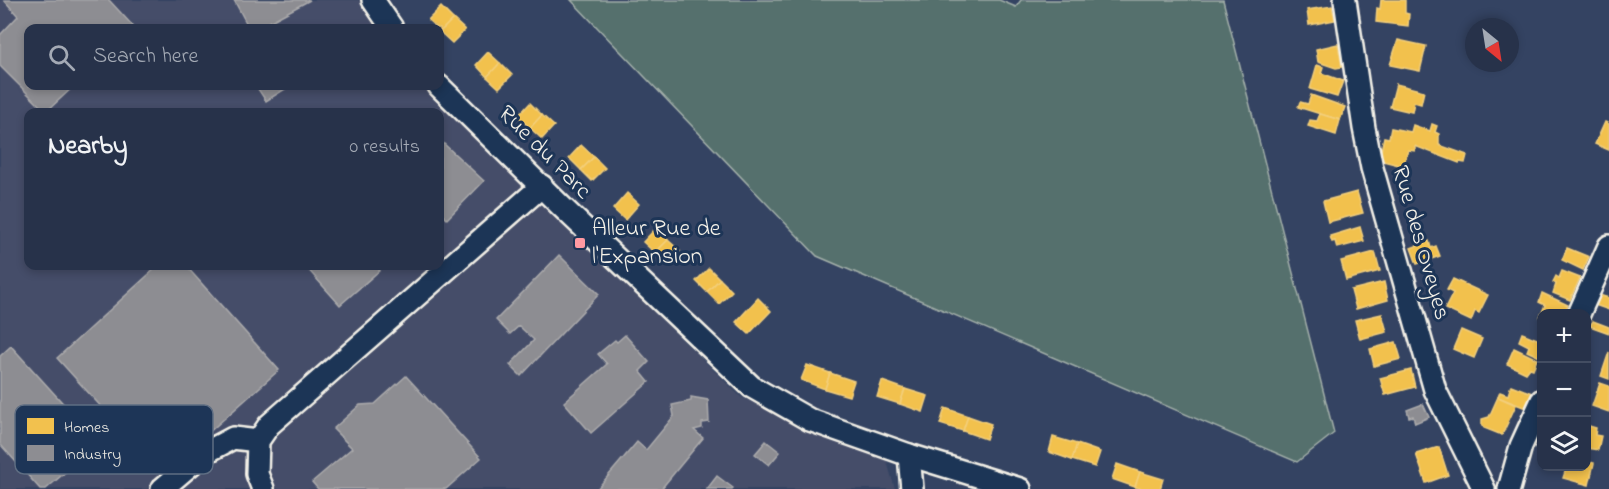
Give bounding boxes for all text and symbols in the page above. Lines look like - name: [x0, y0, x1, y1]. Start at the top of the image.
- north arrow: [1465, 18, 1519, 72]
- search box: [24, 24, 444, 90]
- icon: search: [45, 41, 78, 74]
- text: Search here: [93, 41, 198, 73]
- street label: Rue du Parc: [489, 98, 599, 208]
- text: Nearby: [48, 128, 127, 166]
- text: 0 results: [349, 133, 420, 162]
- street label: Rue des Oveyes: [1380, 162, 1459, 324]
- place label: Alleur Rue de l'Expansion: [592, 212, 721, 275]
- marker: Alleur Rue de l'Expansion: [573, 236, 587, 250]
- map controls: [1537, 309, 1591, 471]
- button: +: [1537, 309, 1591, 363]
- button: −: [1537, 363, 1591, 417]
- legend: [15, 405, 213, 474]
- text: Homes: [64, 416, 109, 440]
- button: layers: [1537, 417, 1591, 471]
- text: Industry: [64, 443, 121, 467]

